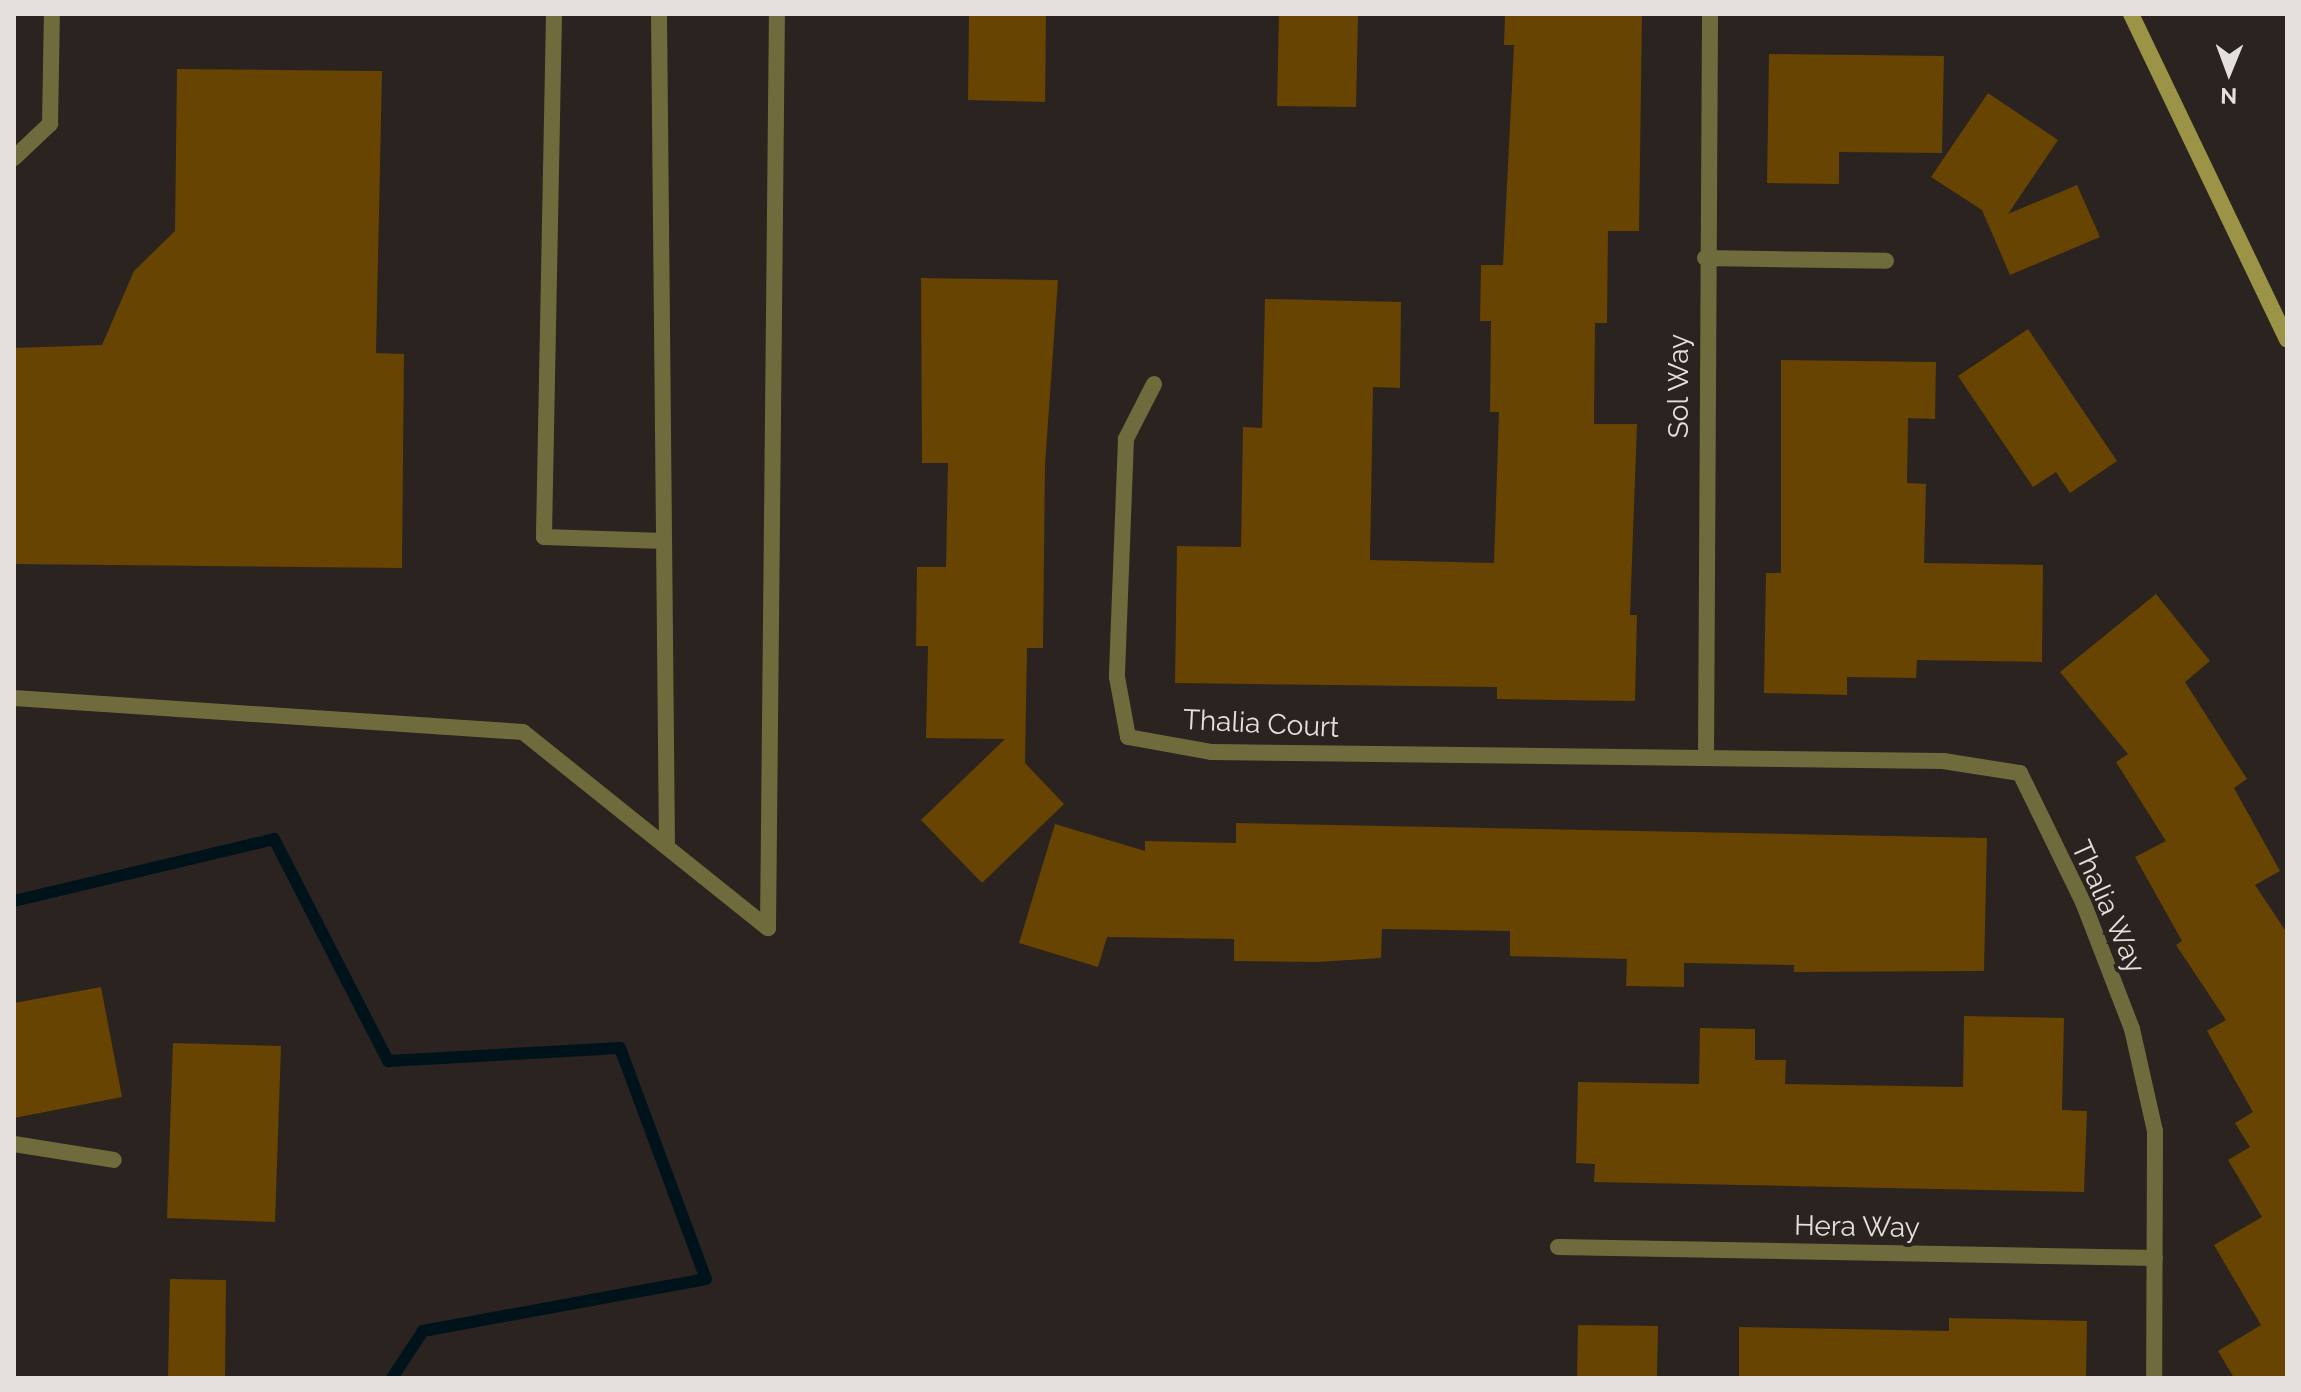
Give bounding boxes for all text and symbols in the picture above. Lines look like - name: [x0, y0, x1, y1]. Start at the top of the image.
- north arrow: [2189, 32, 2269, 112]
- text: N: [2220, 83, 2237, 109]
- street label: Sol Way: [1662, 333, 1696, 439]
- street label: Thalia Court: [1182, 703, 1340, 745]
- street label: Thalia Way: [2064, 835, 2152, 979]
- street label: Hera Way: [1793, 1209, 1921, 1245]

